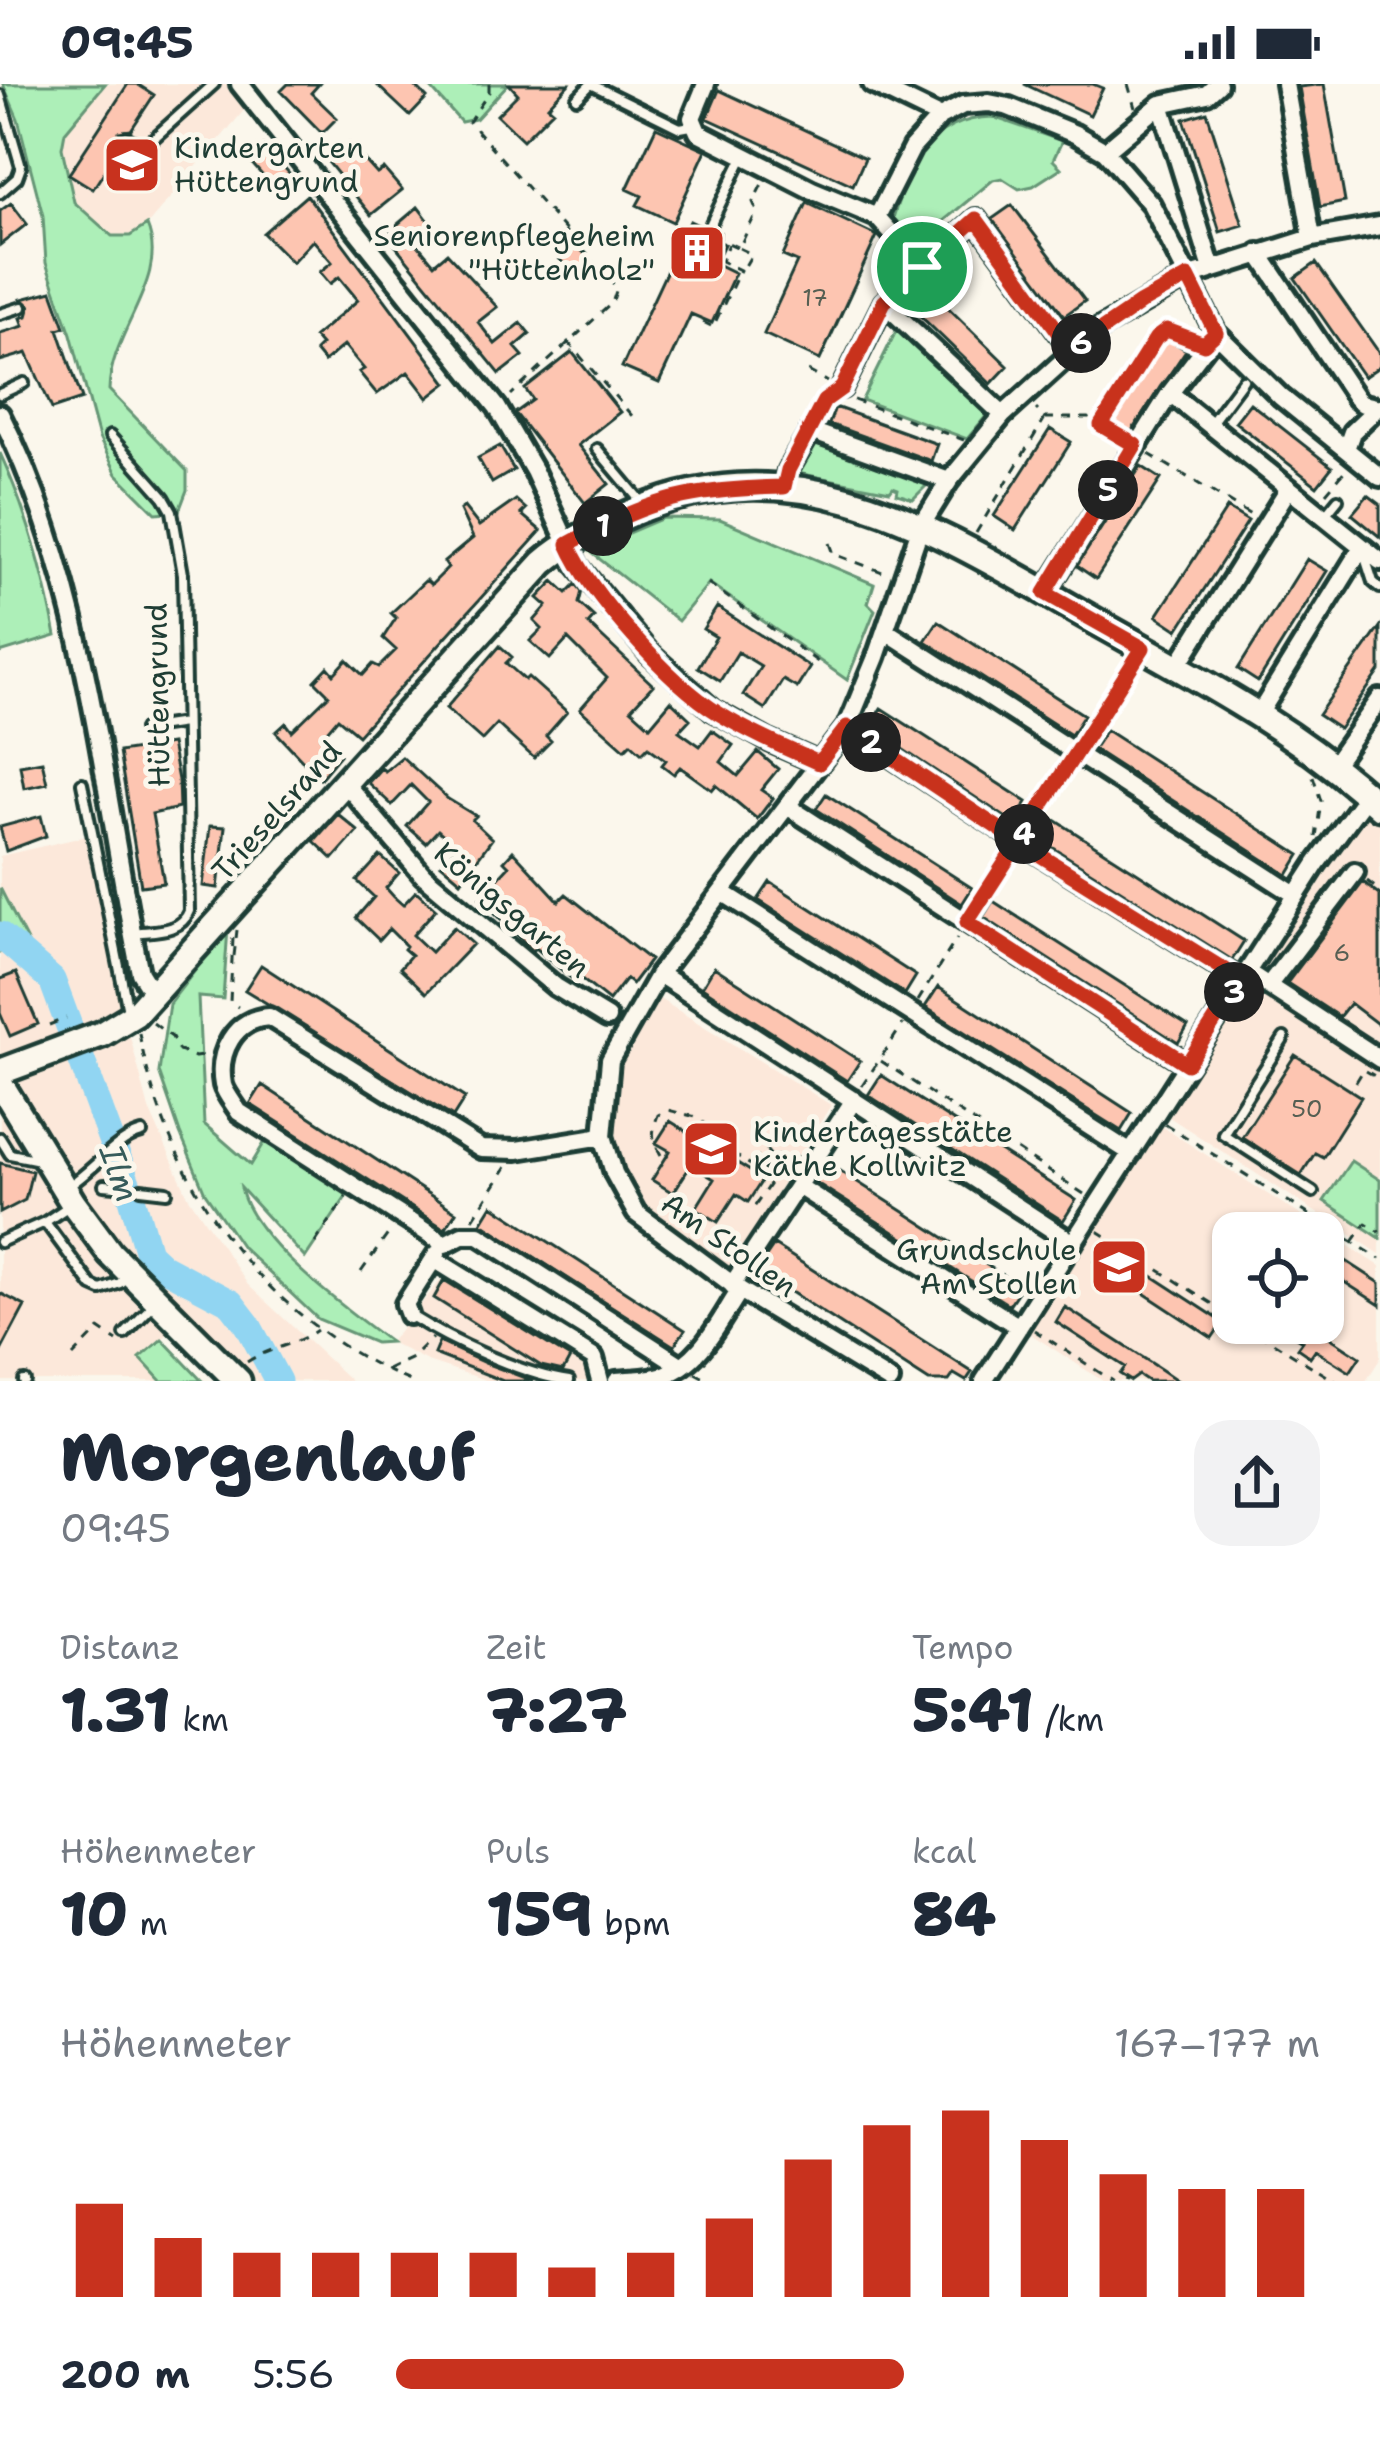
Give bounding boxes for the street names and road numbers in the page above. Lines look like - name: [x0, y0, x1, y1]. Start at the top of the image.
- street label: Hüttengrund: [135, 602, 180, 788]
- street label: Trieselsrand: [202, 732, 351, 890]
- street label: Königsgarten: [426, 832, 599, 987]
- street label: Am Stollen: [653, 1183, 805, 1306]

